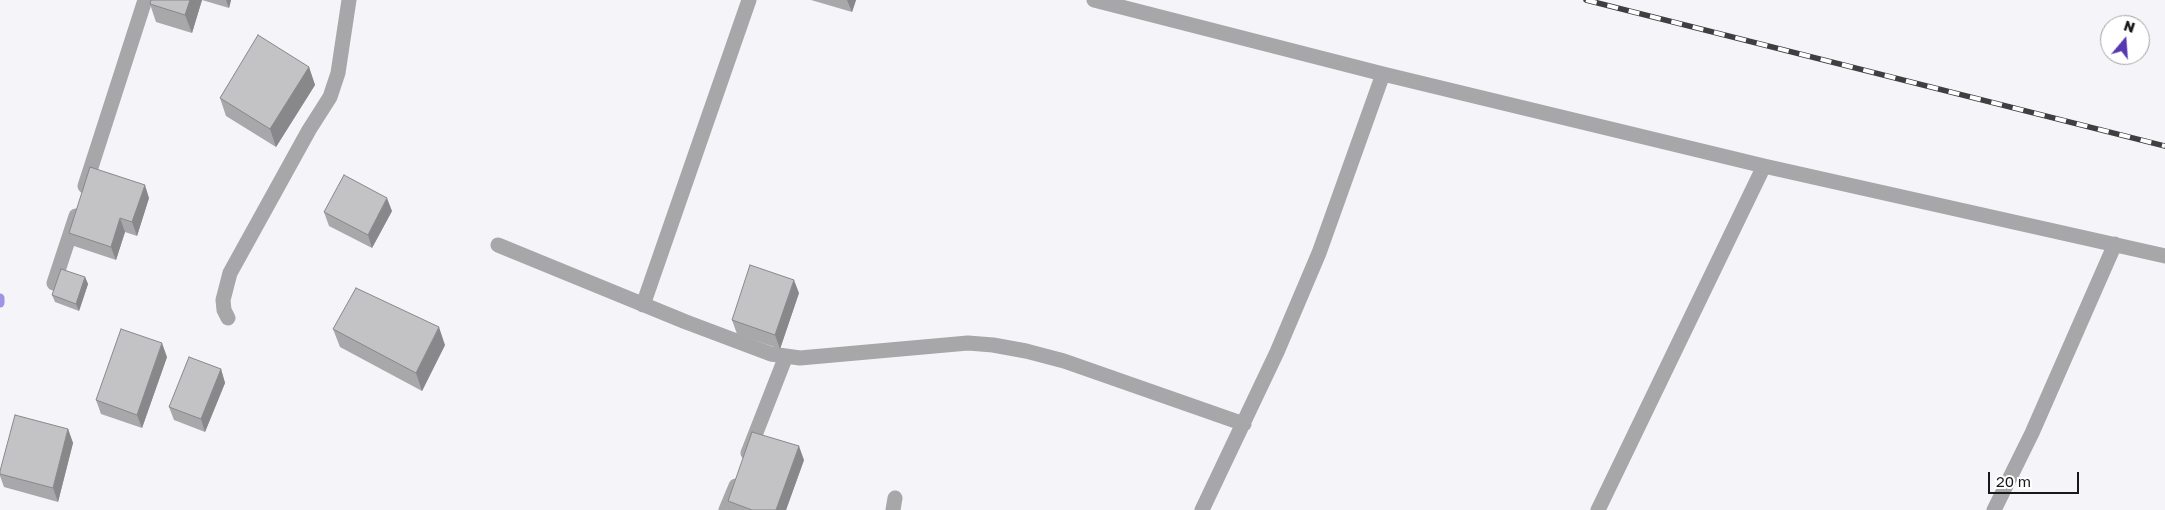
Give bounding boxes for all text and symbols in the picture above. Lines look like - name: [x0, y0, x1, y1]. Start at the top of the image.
- north arrow: [2100, 15, 2150, 65]
- text: N: [2122, 16, 2137, 36]
- scale bar: [1990, 462, 2081, 494]
- text: 20 m: [1996, 472, 2031, 490]

